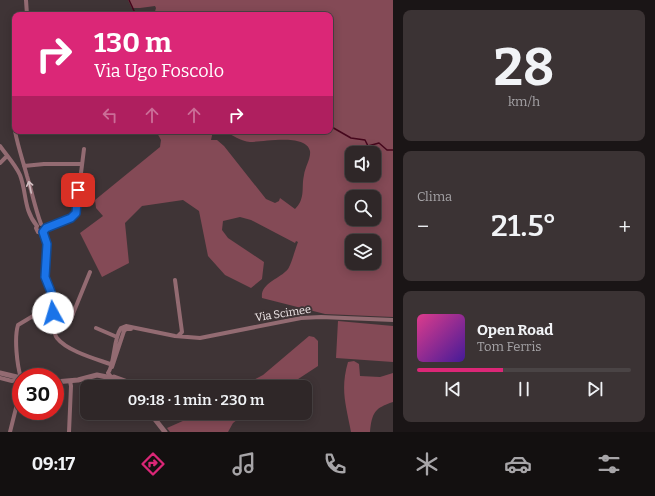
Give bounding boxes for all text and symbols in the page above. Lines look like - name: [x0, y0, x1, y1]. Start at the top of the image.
- text: 130 m: [94, 26, 172, 59]
- icon: right: [28, 28, 80, 80]
- text: 28: [494, 36, 554, 99]
- text: Via Ugo Foscolo: [94, 60, 224, 82]
- text: km/h: [508, 94, 540, 109]
- icon: left: [99, 104, 121, 126]
- icon: ahead: [141, 104, 163, 126]
- icon: ahead: [183, 104, 205, 126]
- icon: right: [225, 104, 247, 126]
- map controls: [345, 146, 381, 270]
- button: sound: [345, 146, 381, 182]
- pin: [61, 173, 95, 207]
- icon: arrive: [67, 179, 89, 201]
- one-way arrow: [25, 180, 33, 193]
- text: Clima: [417, 189, 452, 204]
- button: search: [345, 190, 381, 226]
- text: 21.5°: [491, 208, 557, 244]
- text: −: [417, 213, 429, 240]
- text: +: [618, 213, 631, 240]
- button: layers: [345, 234, 381, 270]
- position arrow: [32, 292, 74, 334]
- street label: Via Scimee: [254, 303, 312, 324]
- text: Open Road: [477, 321, 553, 339]
- text: Tom Ferris: [477, 339, 541, 354]
- speed limit sign: 30: [12, 368, 64, 420]
- icon: previous: [442, 378, 464, 400]
- icon: pause: [513, 378, 535, 400]
- icon: next: [584, 378, 606, 400]
- text: 09:18 · 1 min · 230 m: [128, 391, 264, 409]
- icon: directions: [139, 450, 167, 478]
- icon: music: [230, 450, 258, 478]
- icon: phone: [321, 450, 349, 478]
- icon: climate: [413, 450, 441, 478]
- icon: car: [504, 450, 532, 478]
- icon: filters: [595, 450, 623, 478]
- text: 09:17: [32, 453, 75, 475]

